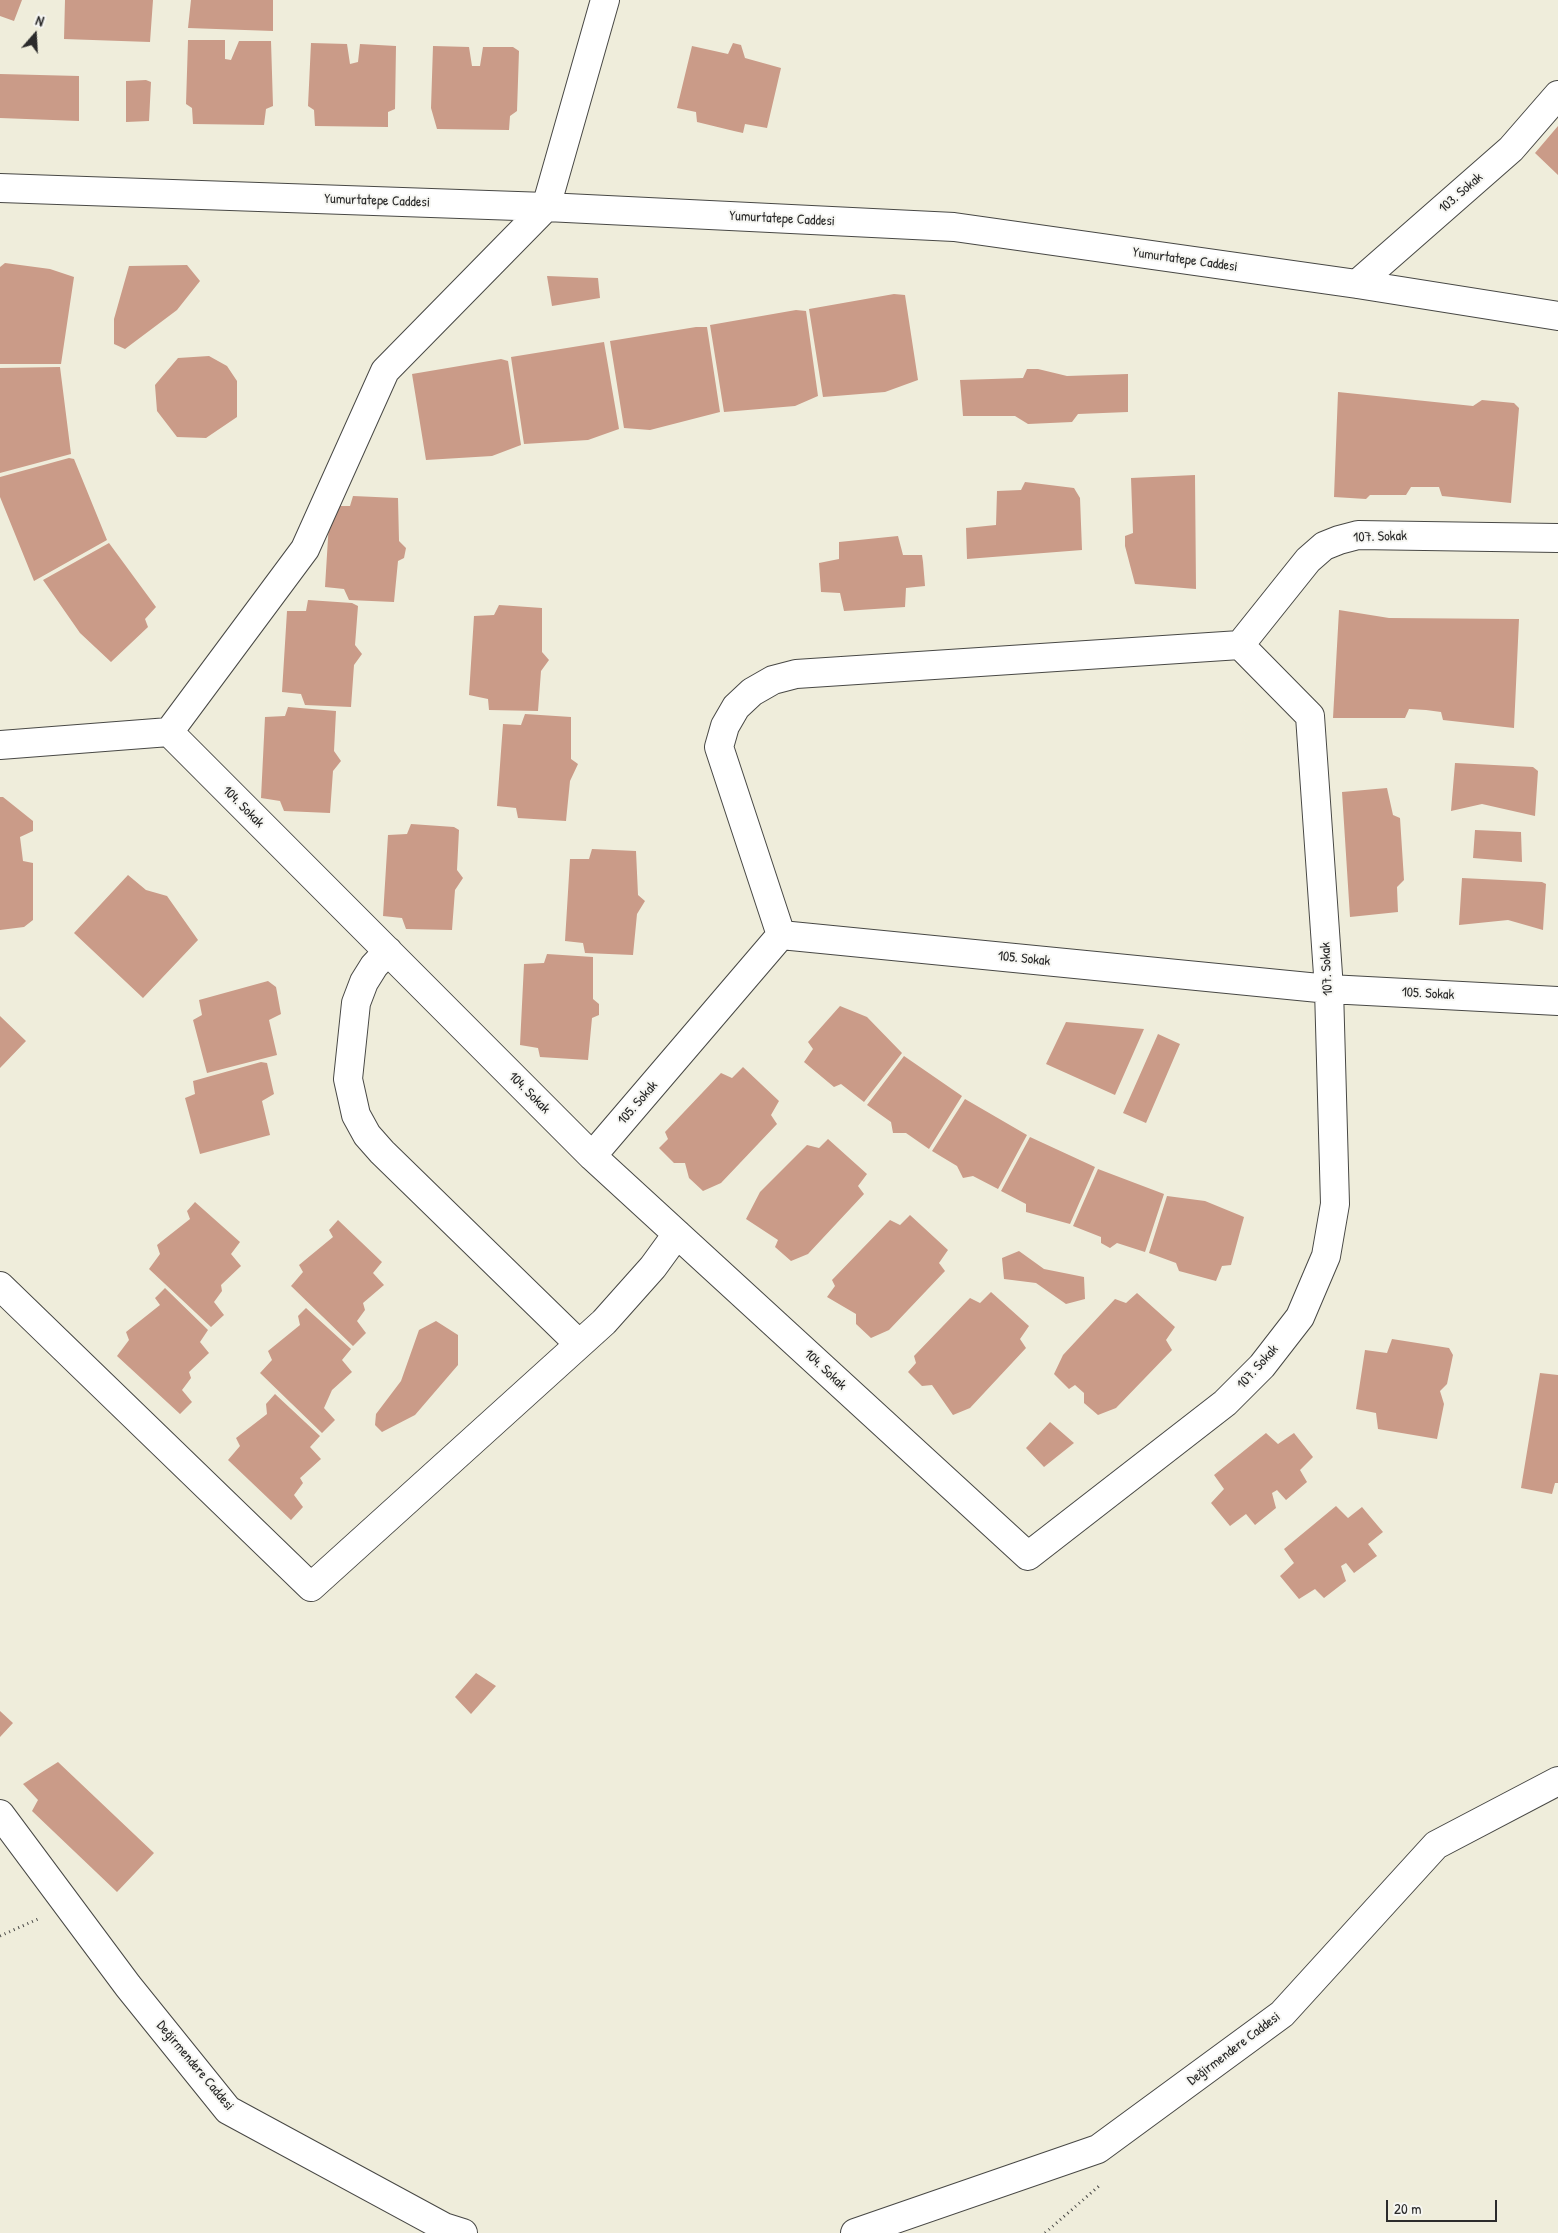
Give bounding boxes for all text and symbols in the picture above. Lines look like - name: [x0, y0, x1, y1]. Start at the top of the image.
- north arrow: [10, 10, 60, 60]
- text: N: [33, 10, 47, 31]
- street label: 103. Sokak: [1435, 169, 1487, 217]
- street label: Yumurtatepe Caddesi: [324, 191, 430, 211]
- street label: Yumurtatepe Caddesi: [729, 208, 835, 230]
- street label: Yumurtatepe Caddesi: [1131, 244, 1239, 276]
- street label: 107. Sokak: [1353, 528, 1407, 546]
- street label: 104. Sokak: [219, 783, 267, 831]
- street label: 107. Sokak: [1317, 942, 1337, 996]
- street label: 105. Sokak: [997, 948, 1051, 970]
- street label: 105. Sokak: [1401, 984, 1455, 1004]
- street label: 104. Sokak: [505, 1069, 553, 1117]
- street label: 105. Sokak: [614, 1078, 662, 1128]
- street label: 107. Sokak: [1234, 1341, 1282, 1393]
- street label: 104. Sokak: [800, 1346, 850, 1394]
- street label: Değirmendere Caddesi: [1184, 2009, 1284, 2089]
- street label: Değirmendere Caddesi: [153, 2018, 237, 2114]
- scale bar: [1388, 2190, 1499, 2222]
- text: 20 m: [1394, 2198, 1421, 2219]

